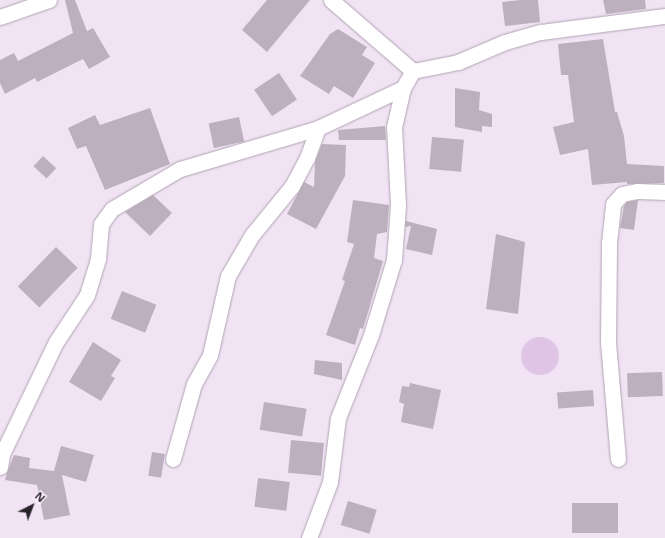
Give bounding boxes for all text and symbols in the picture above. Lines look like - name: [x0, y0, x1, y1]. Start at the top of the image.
- north arrow: [12, 486, 52, 526]
- text: N: [32, 488, 49, 505]

